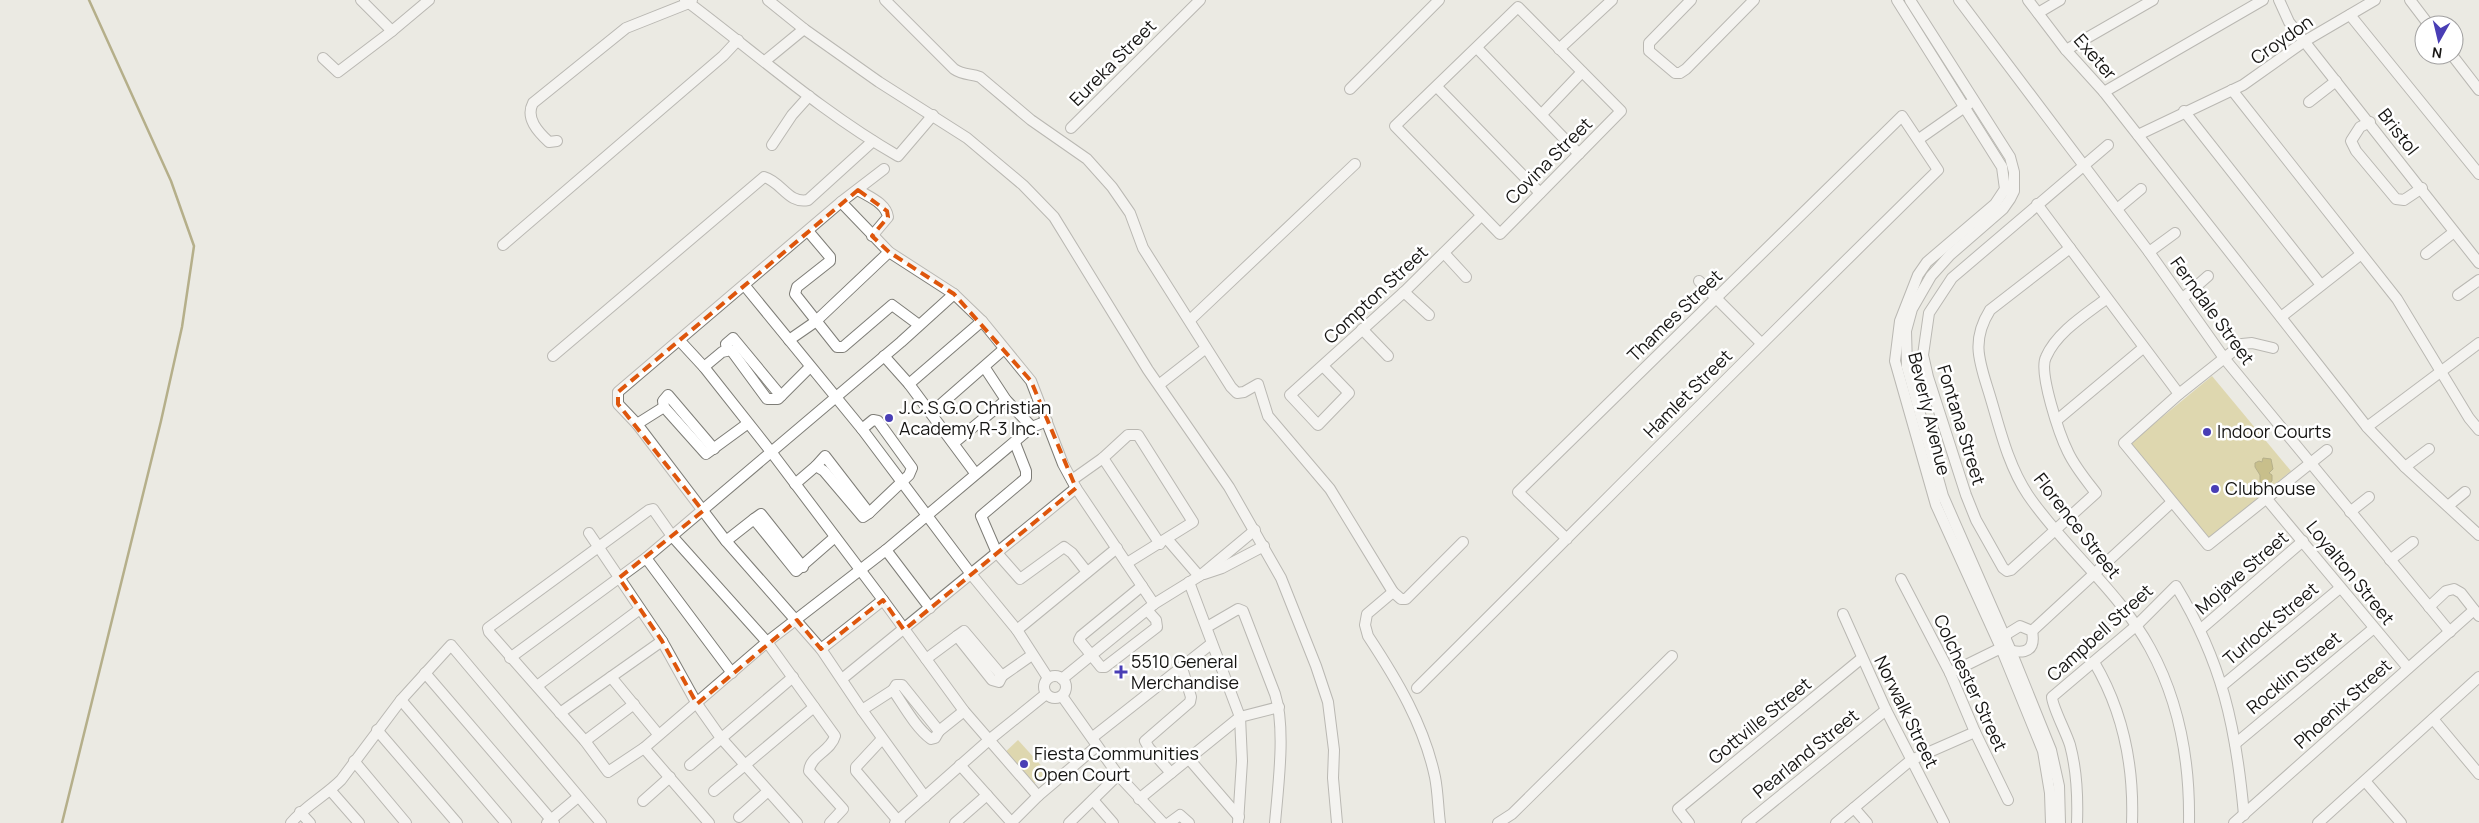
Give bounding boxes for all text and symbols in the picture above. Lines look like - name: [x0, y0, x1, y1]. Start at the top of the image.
- street label: Croydon: [2246, 9, 2317, 69]
- street label: Eureka Street: [1064, 14, 1161, 111]
- north arrow: [2414, 15, 2464, 65]
- street label: Exeter: [2069, 28, 2123, 85]
- text: N: [2431, 43, 2443, 63]
- street label: Bristol: [2373, 103, 2425, 160]
- street label: Covina Street: [1500, 112, 1597, 209]
- street label: Compton Street: [1318, 240, 1433, 349]
- street label: Ferndale Street: [2165, 251, 2260, 369]
- street label: Thames Street: [1622, 264, 1727, 367]
- street label: Hamlet Street: [1638, 344, 1737, 443]
- street label: Beverly Avenue: [1903, 350, 1957, 478]
- street label: Fontana Street: [1932, 362, 1992, 488]
- place label: J.C.S.G.O Christian Academy R-3 Inc.: [899, 395, 1052, 440]
- marker: J.C.S.G.O Christian Academy R-3 Inc.: [883, 412, 895, 424]
- place label: Indoor Courts: [2217, 419, 2331, 443]
- marker: Indoor Courts: [2201, 426, 2213, 438]
- street label: Florence Street: [2029, 468, 2127, 583]
- place label: Clubhouse: [2225, 476, 2315, 500]
- marker: Clubhouse: [2209, 483, 2221, 495]
- street label: Loyalton Street: [2301, 515, 2400, 629]
- street label: Mojave Street: [2190, 525, 2293, 619]
- street label: Turlock Street: [2218, 576, 2323, 670]
- street label: Campbell Street: [2041, 578, 2157, 686]
- street label: Colchester Street: [1929, 610, 2013, 755]
- street label: Rocklin Street: [2241, 626, 2346, 719]
- place label: 5510 General Merchandise: [1131, 649, 1239, 694]
- street label: Norwalk Street: [1869, 651, 1945, 772]
- street label: Phoenix Street: [2288, 653, 2396, 753]
- marker: 5510 General Merchandise: [1115, 666, 1127, 678]
- street label: Gottville Street: [1703, 671, 1816, 769]
- street label: Pearland Street: [1747, 703, 1863, 803]
- place label: Fiesta Communities Open Court: [1034, 741, 1199, 786]
- marker: Fiesta Communities Open Court: [1018, 758, 1030, 770]

